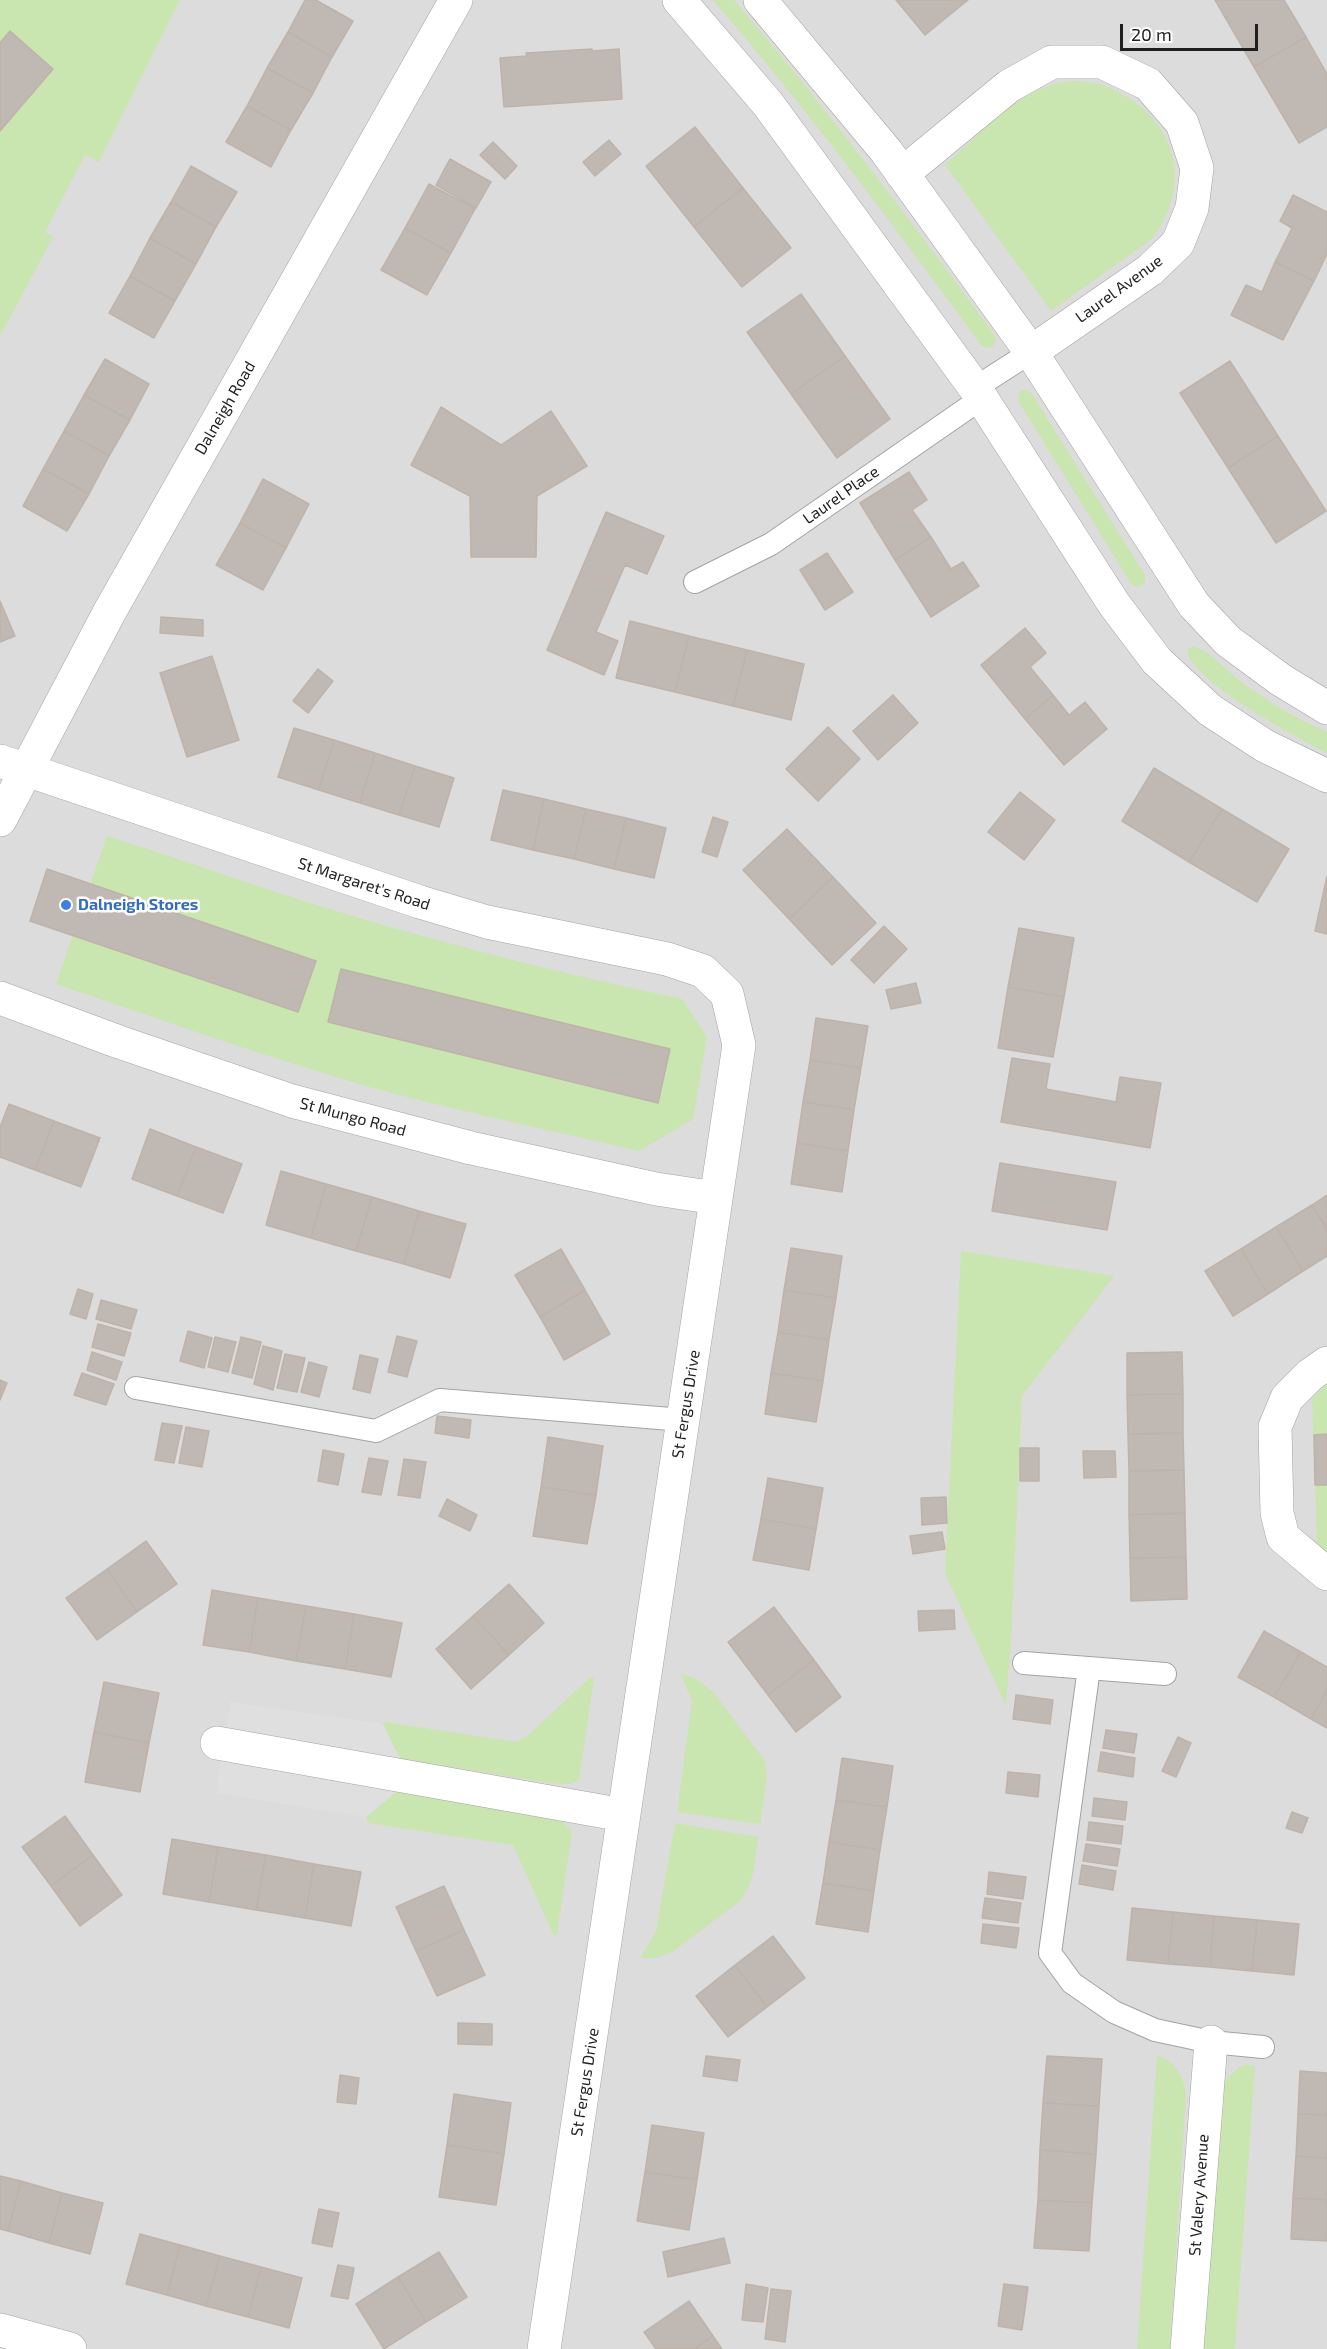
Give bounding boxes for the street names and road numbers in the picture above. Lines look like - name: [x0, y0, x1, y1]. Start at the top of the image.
- street label: Laurel Avenue: [1072, 251, 1166, 327]
- street label: Dalneigh Road: [191, 358, 259, 458]
- street label: Laurel Place: [799, 462, 883, 528]
- street label: St Margaret's Road: [295, 854, 433, 914]
- street label: St Mungo Road: [298, 1094, 408, 1140]
- street label: St Fergus Drive: [668, 1348, 704, 1460]
- street label: St Fergus Drive: [567, 2026, 603, 2138]
- street label: St Valery Avenue: [1185, 2133, 1213, 2257]

